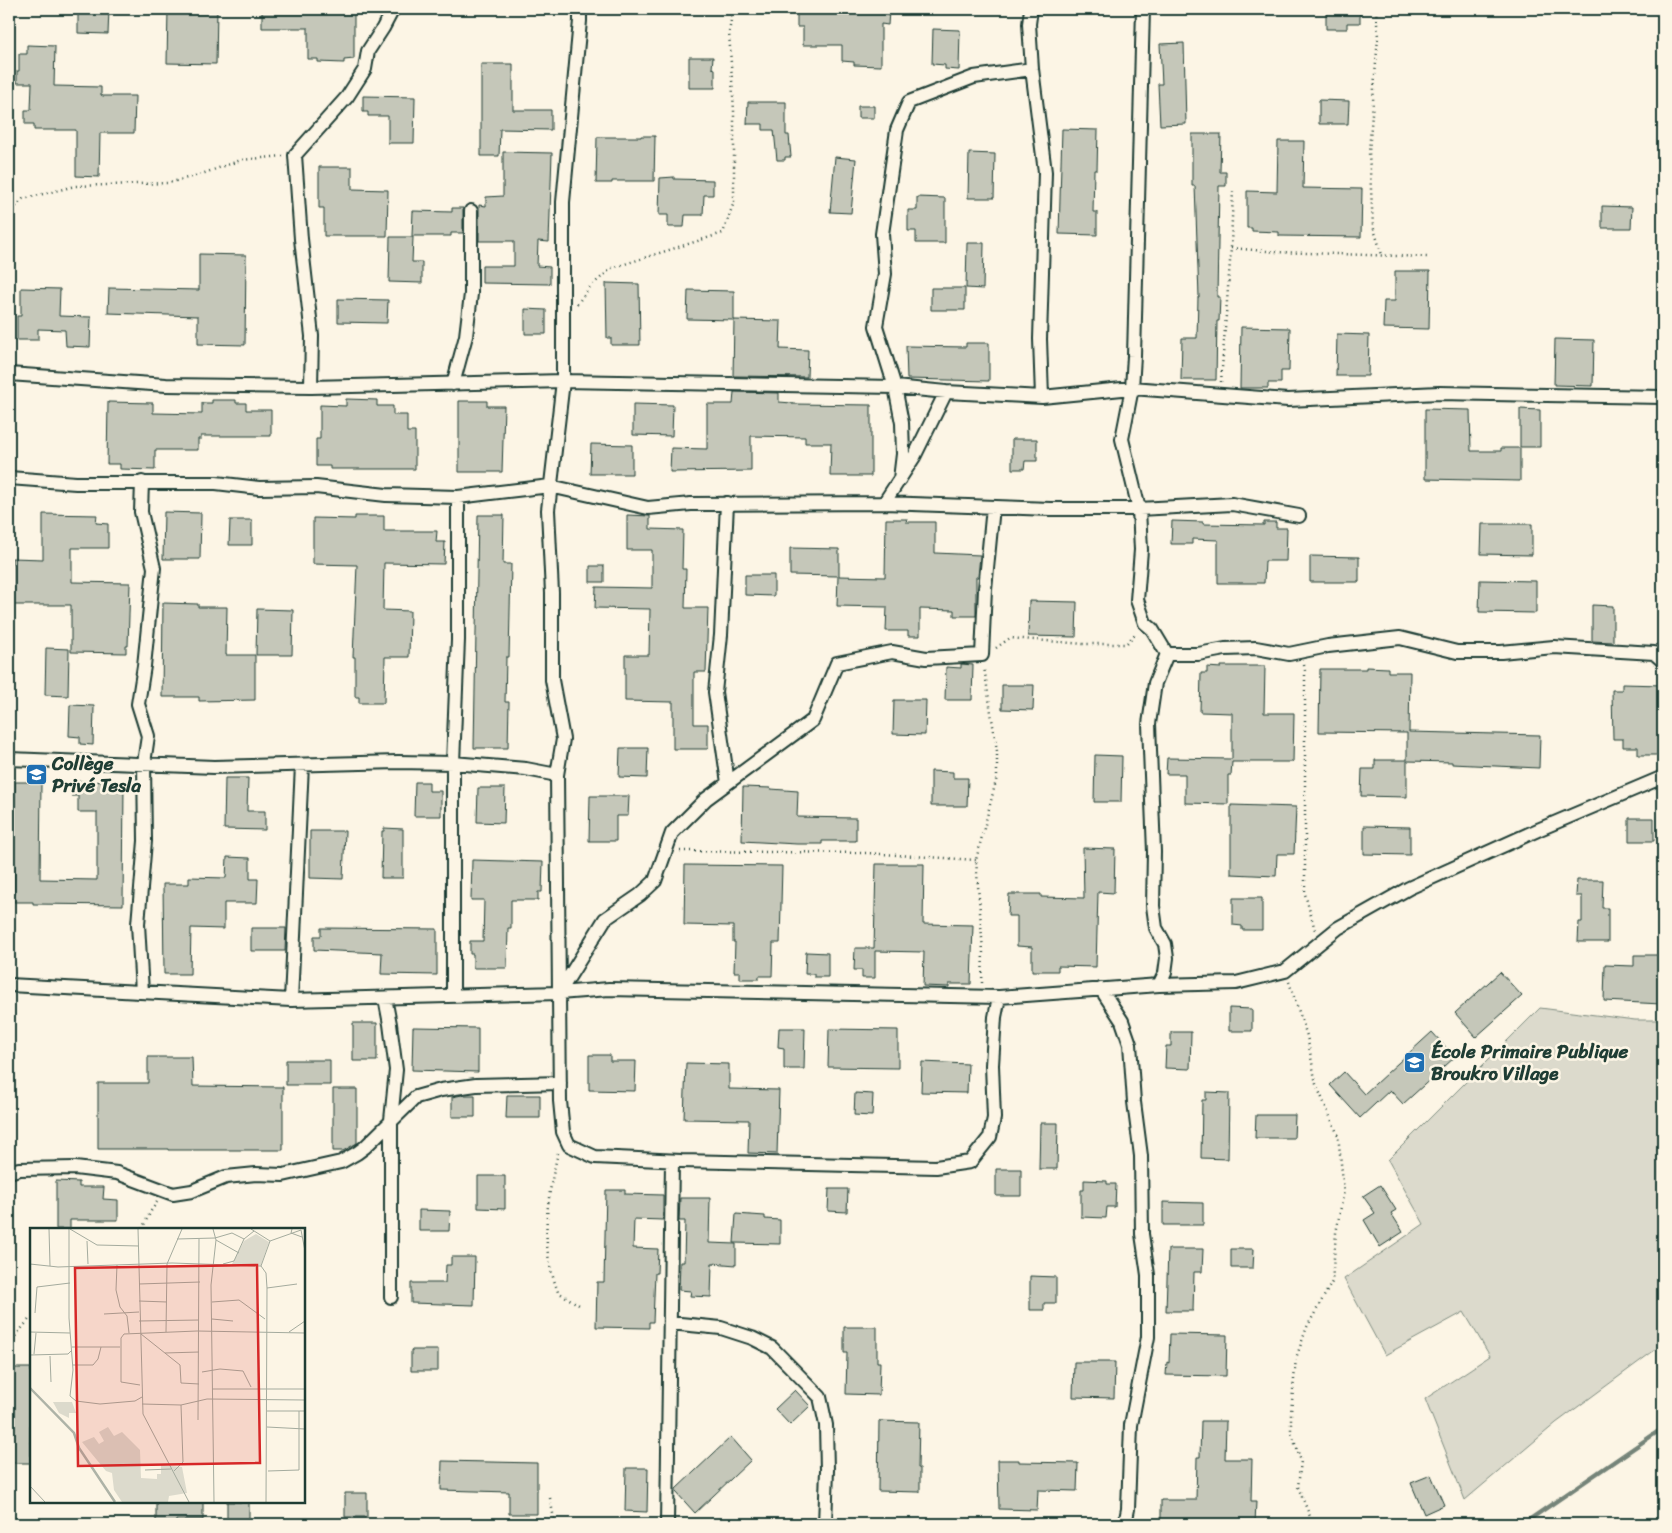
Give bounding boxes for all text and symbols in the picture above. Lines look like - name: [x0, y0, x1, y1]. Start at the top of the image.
- place label: Collège Privé Tesla: [51, 747, 141, 802]
- school or university icon: Collège Privé Tesla: [24, 762, 48, 786]
- place label: École Primaire Publique Broukro Village: [1431, 1035, 1629, 1090]
- school or university icon: École Primaire Publique Broukro Village: [1403, 1050, 1427, 1074]
- inset map: [30, 1228, 305, 1503]

